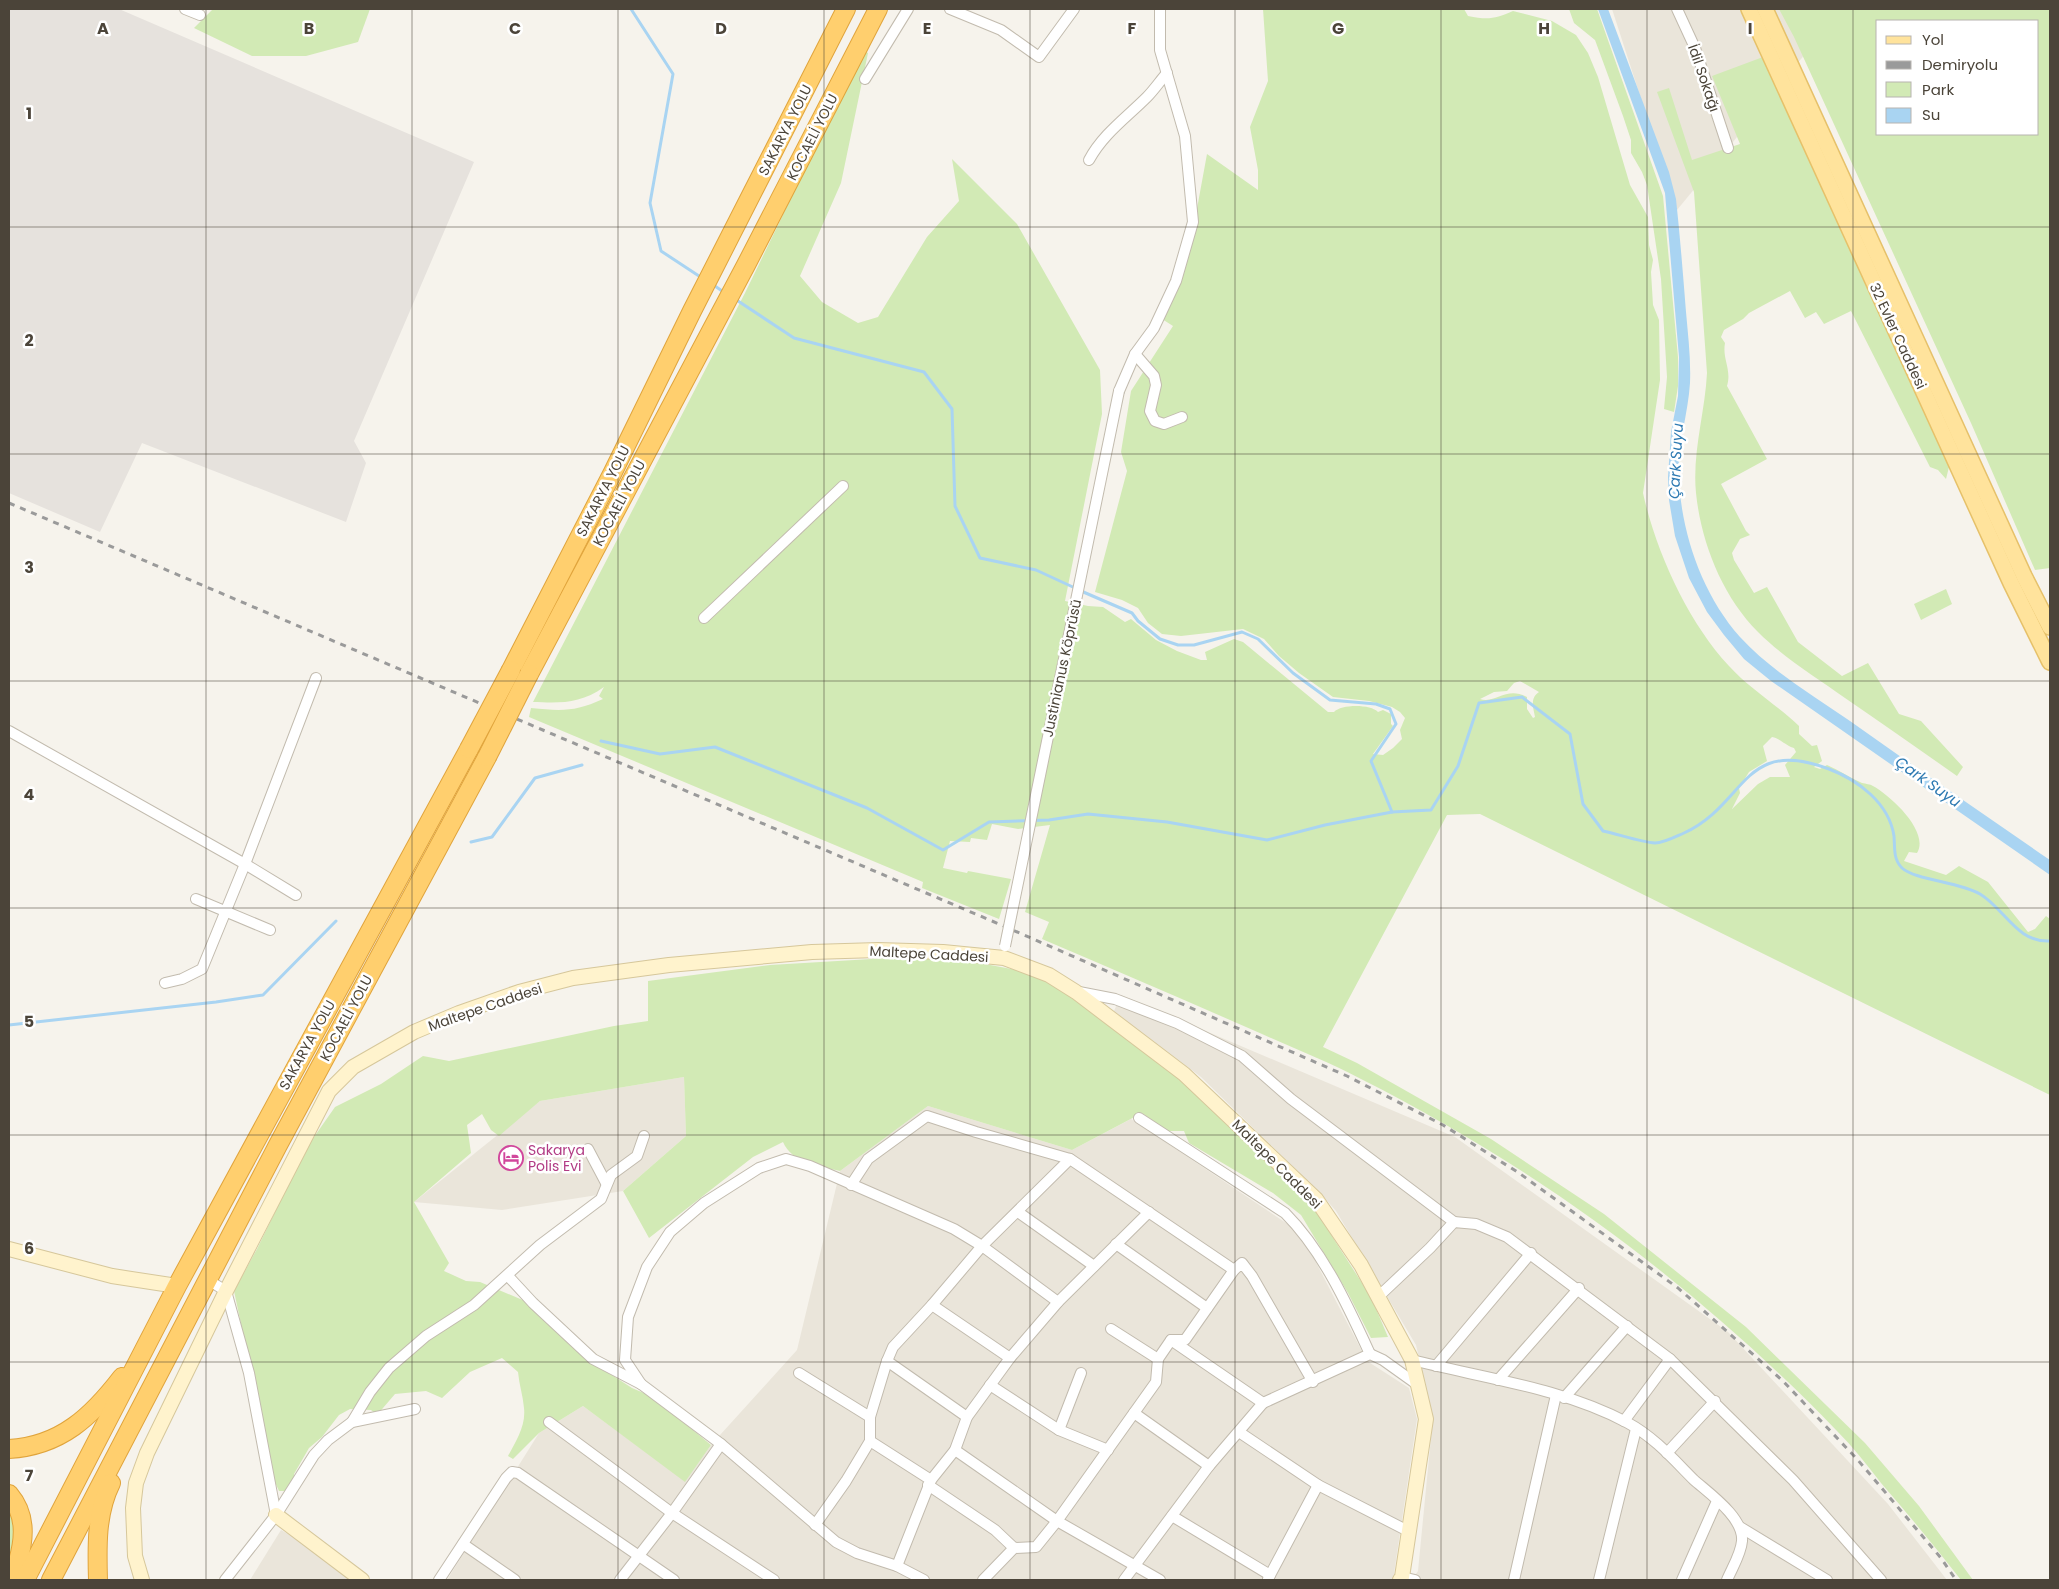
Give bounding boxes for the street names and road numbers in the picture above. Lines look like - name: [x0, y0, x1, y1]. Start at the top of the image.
- street label: İdil Sokağı: [1683, 42, 1725, 114]
- street label: SAKARYA YOLU: [753, 81, 817, 179]
- street label: KOCAELİ YOLU: [782, 90, 842, 184]
- street label: 32 Evler Caddesi: [1865, 280, 1931, 392]
- street label: SAKARYA YOLU: [571, 442, 635, 540]
- street label: KOCAELİ YOLU: [588, 456, 650, 550]
- street label: Justinianus Köprüsü: [1038, 597, 1086, 739]
- street label: Maltepe Caddesi: [869, 941, 989, 967]
- street label: KOCAELİ YOLU: [315, 971, 377, 1065]
- street label: Maltepe Caddesi: [425, 978, 545, 1036]
- street label: SAKARYA YOLU: [274, 996, 340, 1094]
- street label: Maltepe Caddesi: [1228, 1115, 1326, 1213]

